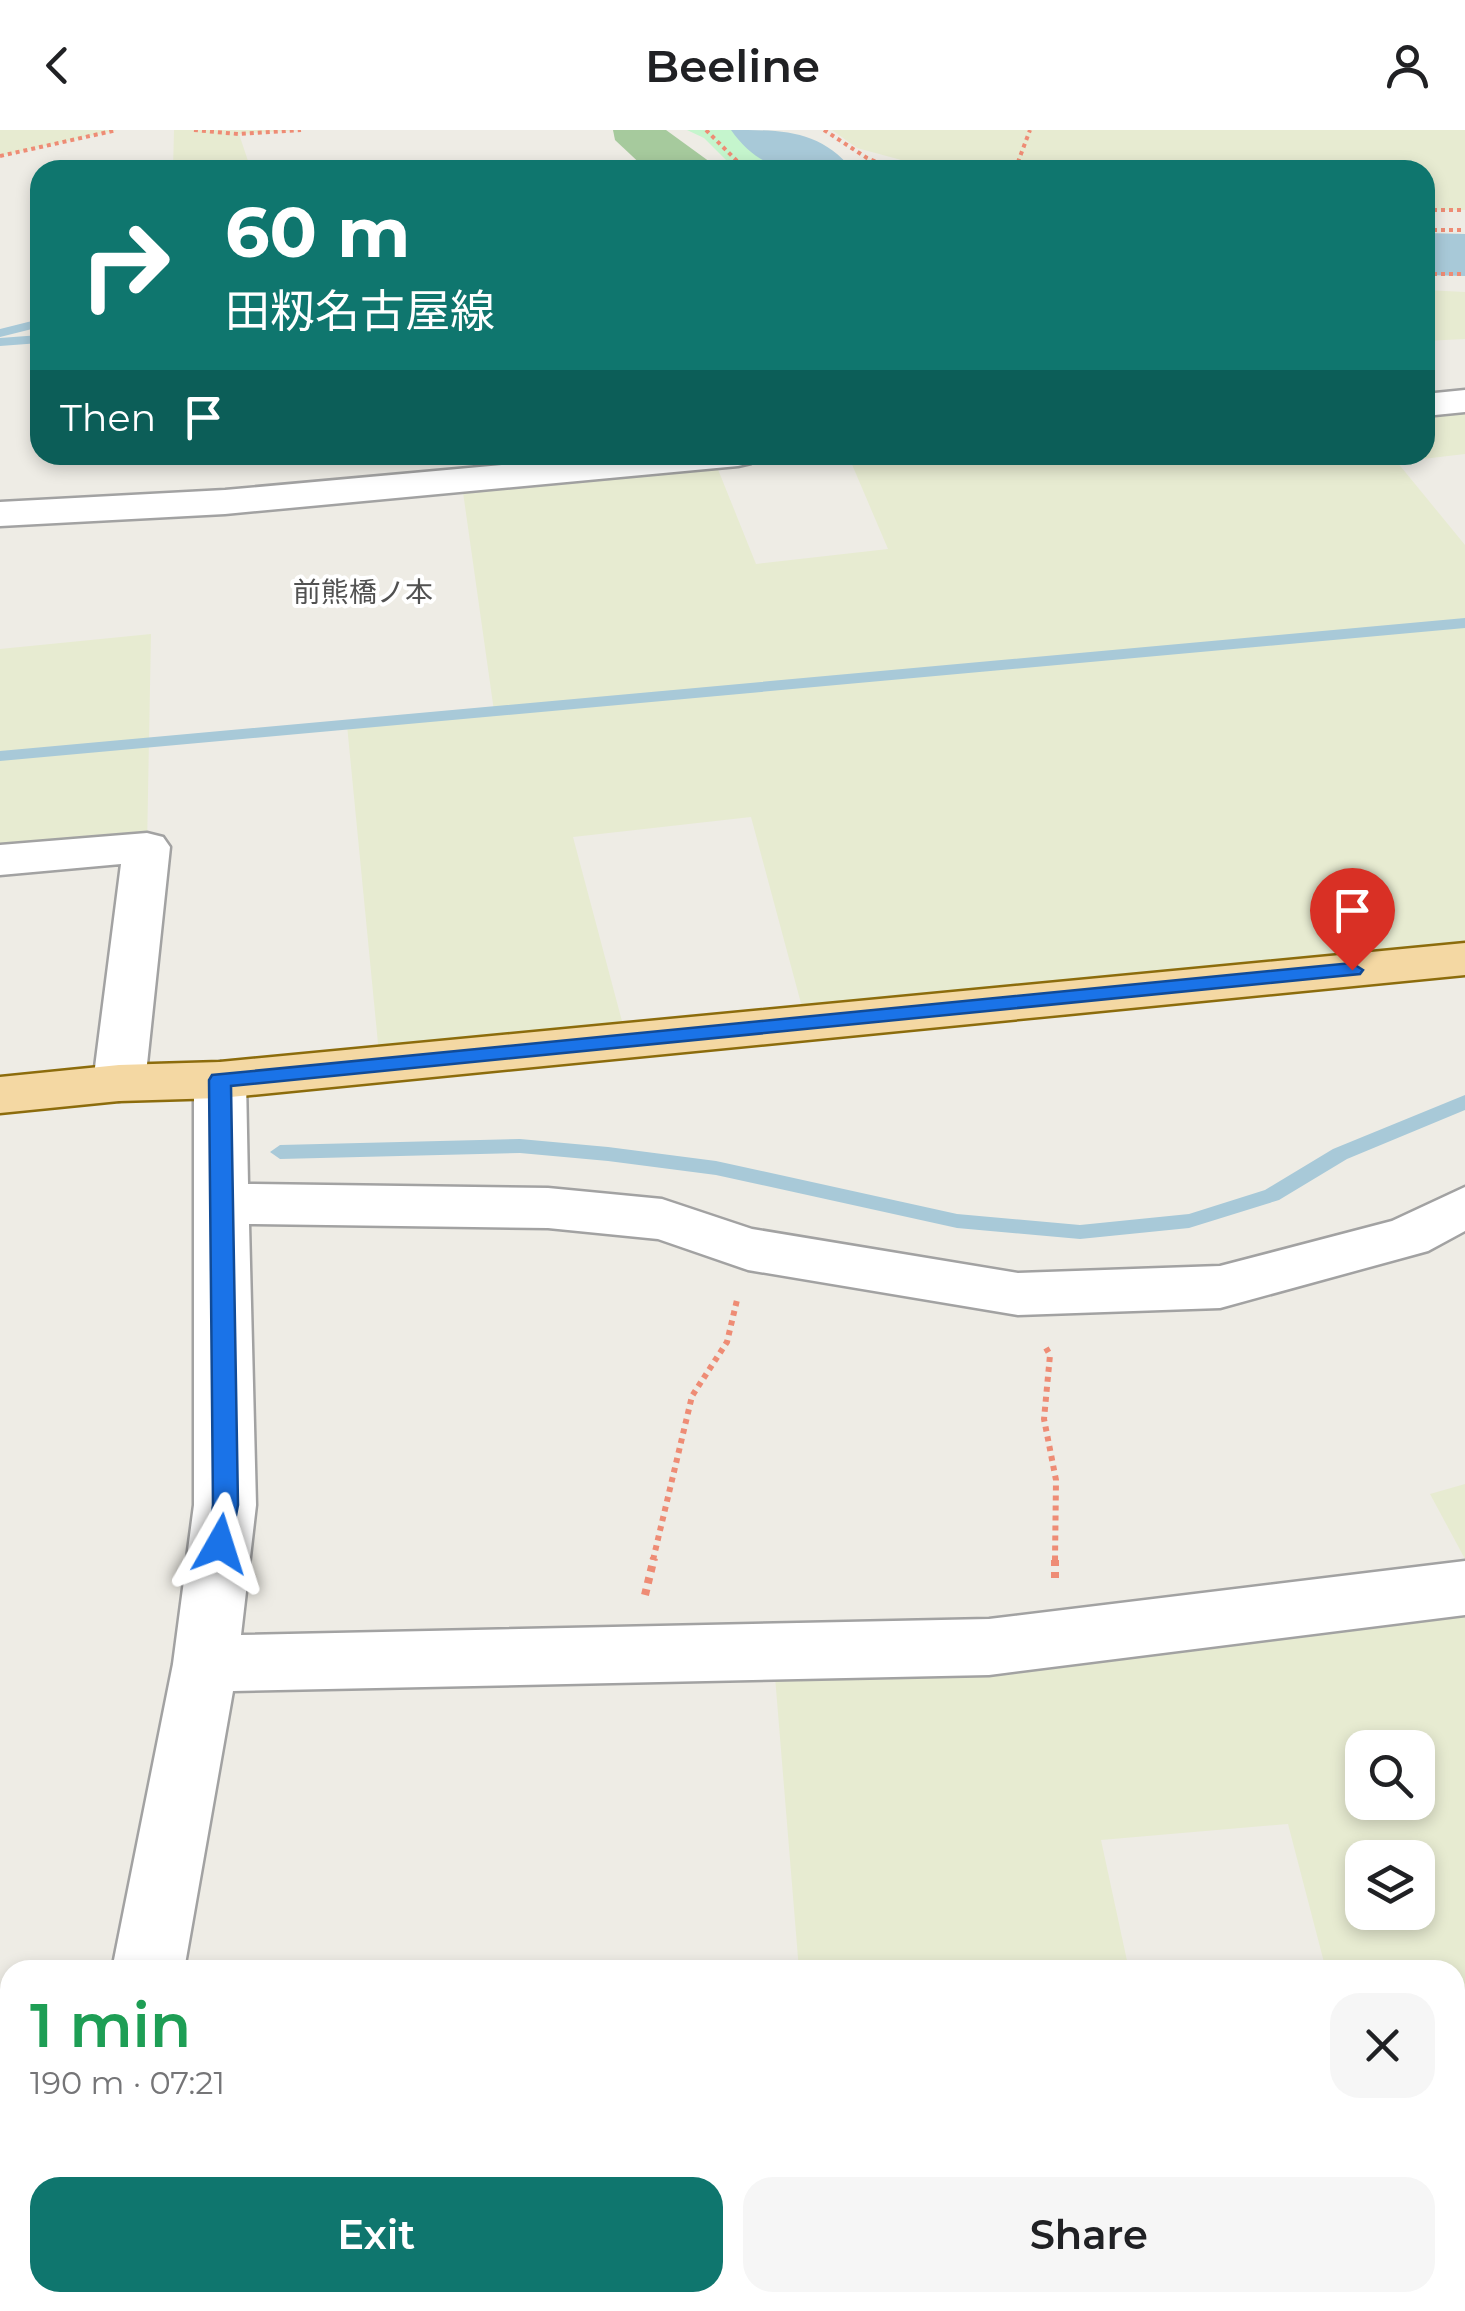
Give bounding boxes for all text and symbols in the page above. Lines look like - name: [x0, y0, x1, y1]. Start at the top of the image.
- icon: back: [30, 38, 85, 93]
- text: Beeline: [645, 38, 820, 93]
- icon: person: [1380, 38, 1435, 93]
- text: 60 m: [225, 189, 410, 275]
- icon: right: [60, 200, 190, 330]
- text: 田籾名古屋線: [225, 283, 495, 338]
- icon: arrive: [176, 390, 231, 445]
- text: Then: [60, 394, 156, 441]
- district label: 前熊橋ノ本: [293, 575, 433, 609]
- pin: [1310, 868, 1395, 971]
- icon: arrive: [1325, 883, 1380, 938]
- position arrow: [168, 1492, 272, 1596]
- map controls: [1345, 1730, 1435, 1930]
- button: search: [1345, 1730, 1435, 1820]
- button: layers: [1345, 1840, 1435, 1930]
- text: 1 min: [30, 1989, 191, 2062]
- button: close: [1330, 1993, 1435, 2098]
- text: 190 m · 07:21: [30, 2063, 225, 2102]
- button: Exit: [30, 2177, 723, 2292]
- button: Share: [743, 2177, 1435, 2292]

